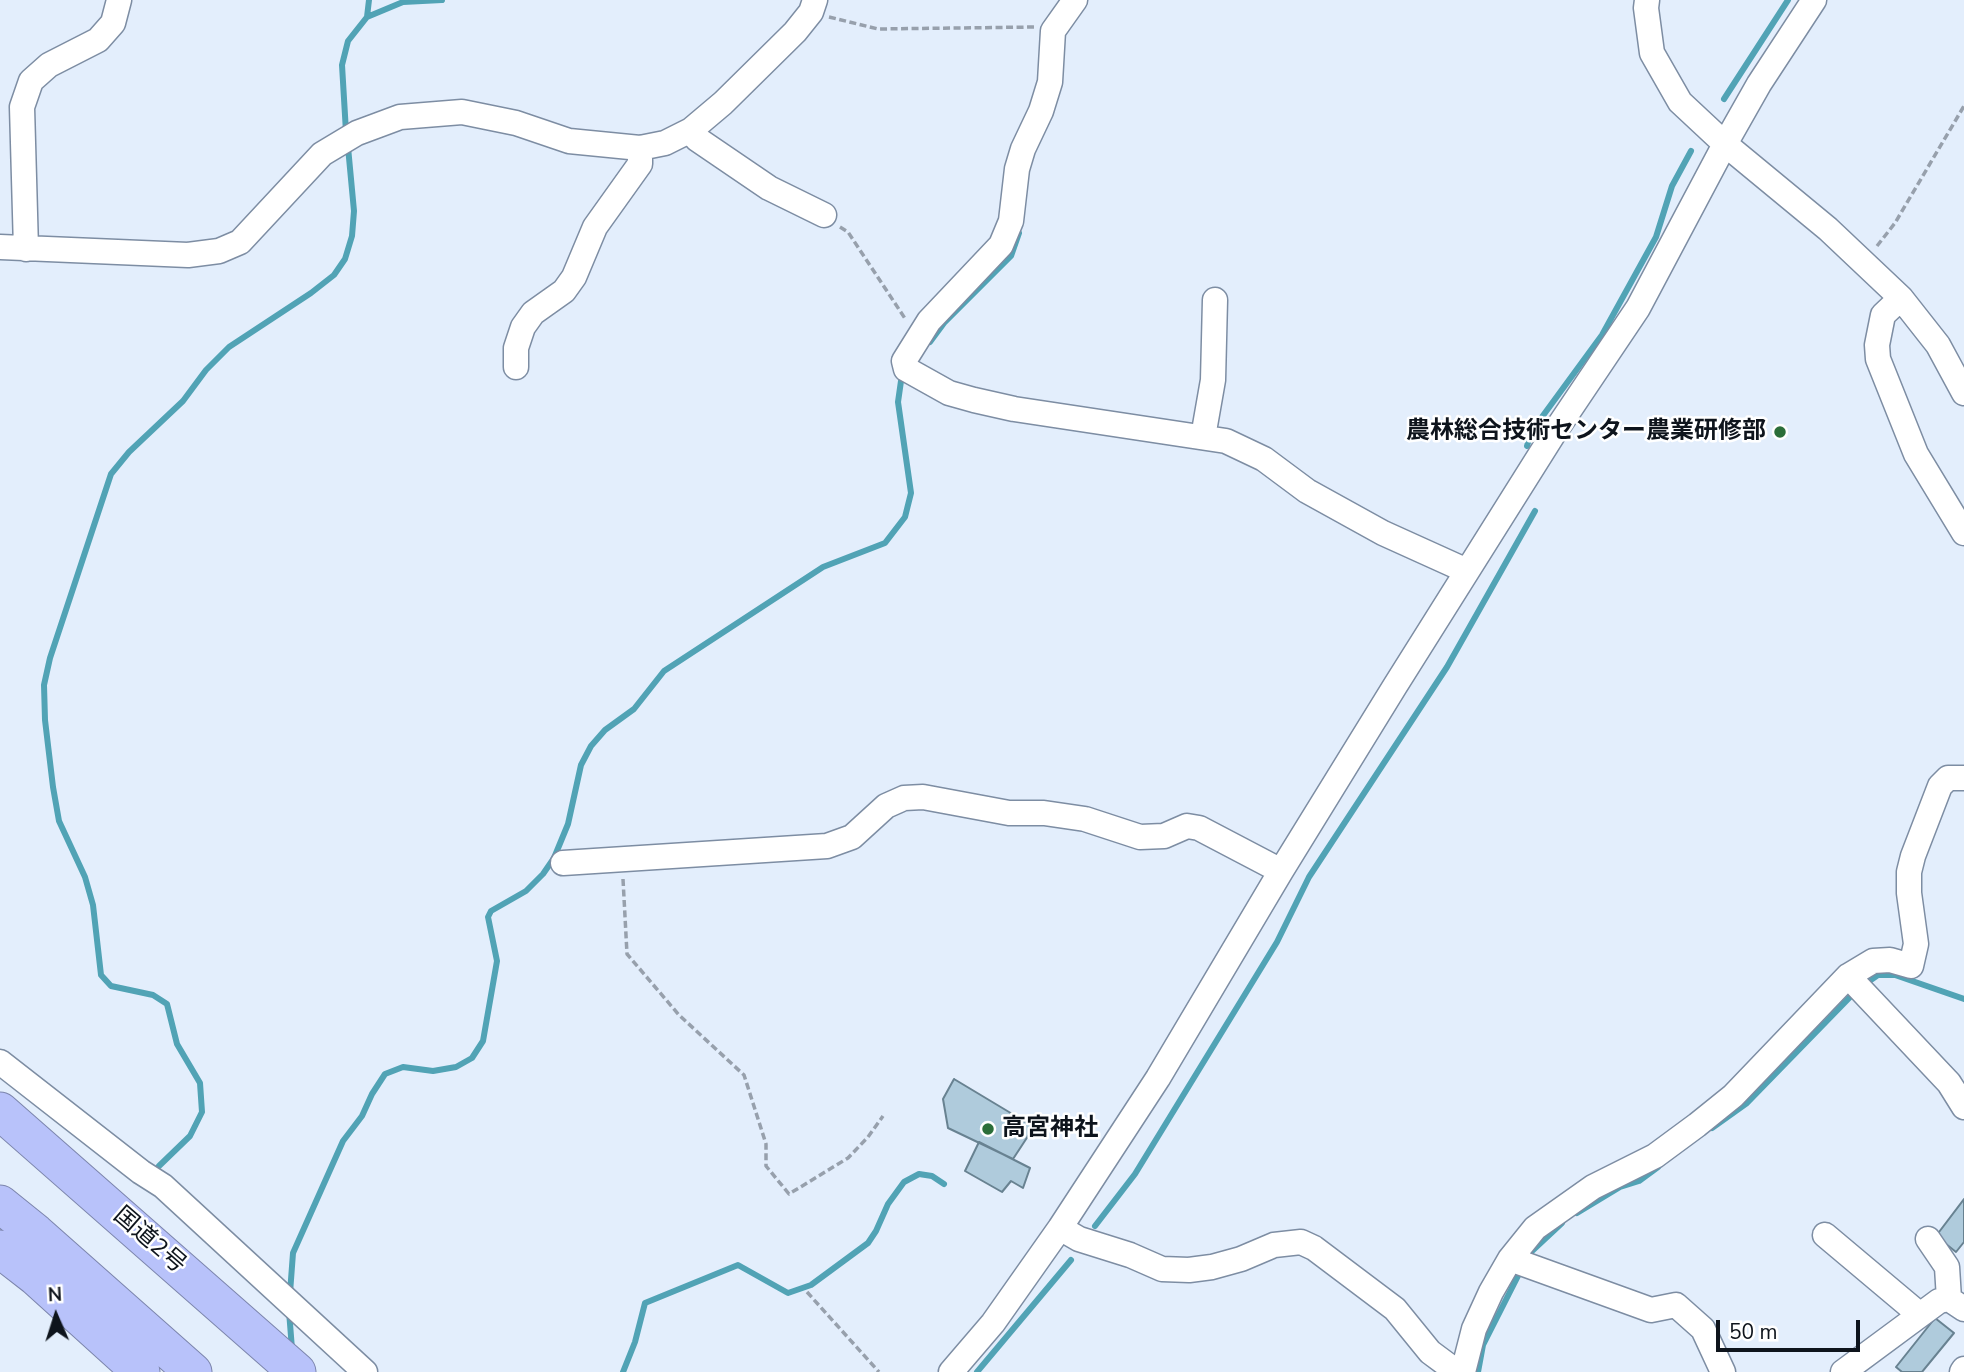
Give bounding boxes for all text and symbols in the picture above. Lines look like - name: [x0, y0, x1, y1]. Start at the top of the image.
- place label: 農林総合技術センター農業研修部: [1406, 418, 1766, 446]
- marker: 農林総合技術センター農業研修部: [1772, 424, 1788, 440]
- place label: 高宮神社: [1002, 1115, 1098, 1143]
- marker: 高宮神社: [980, 1121, 996, 1137]
- street label: 国道2号: [107, 1202, 191, 1280]
- north arrow: [21, 1281, 91, 1351]
- text: N: [47, 1282, 63, 1308]
- scale bar: [1719, 1306, 1862, 1350]
- text: 50 m: [1729, 1318, 1778, 1346]

